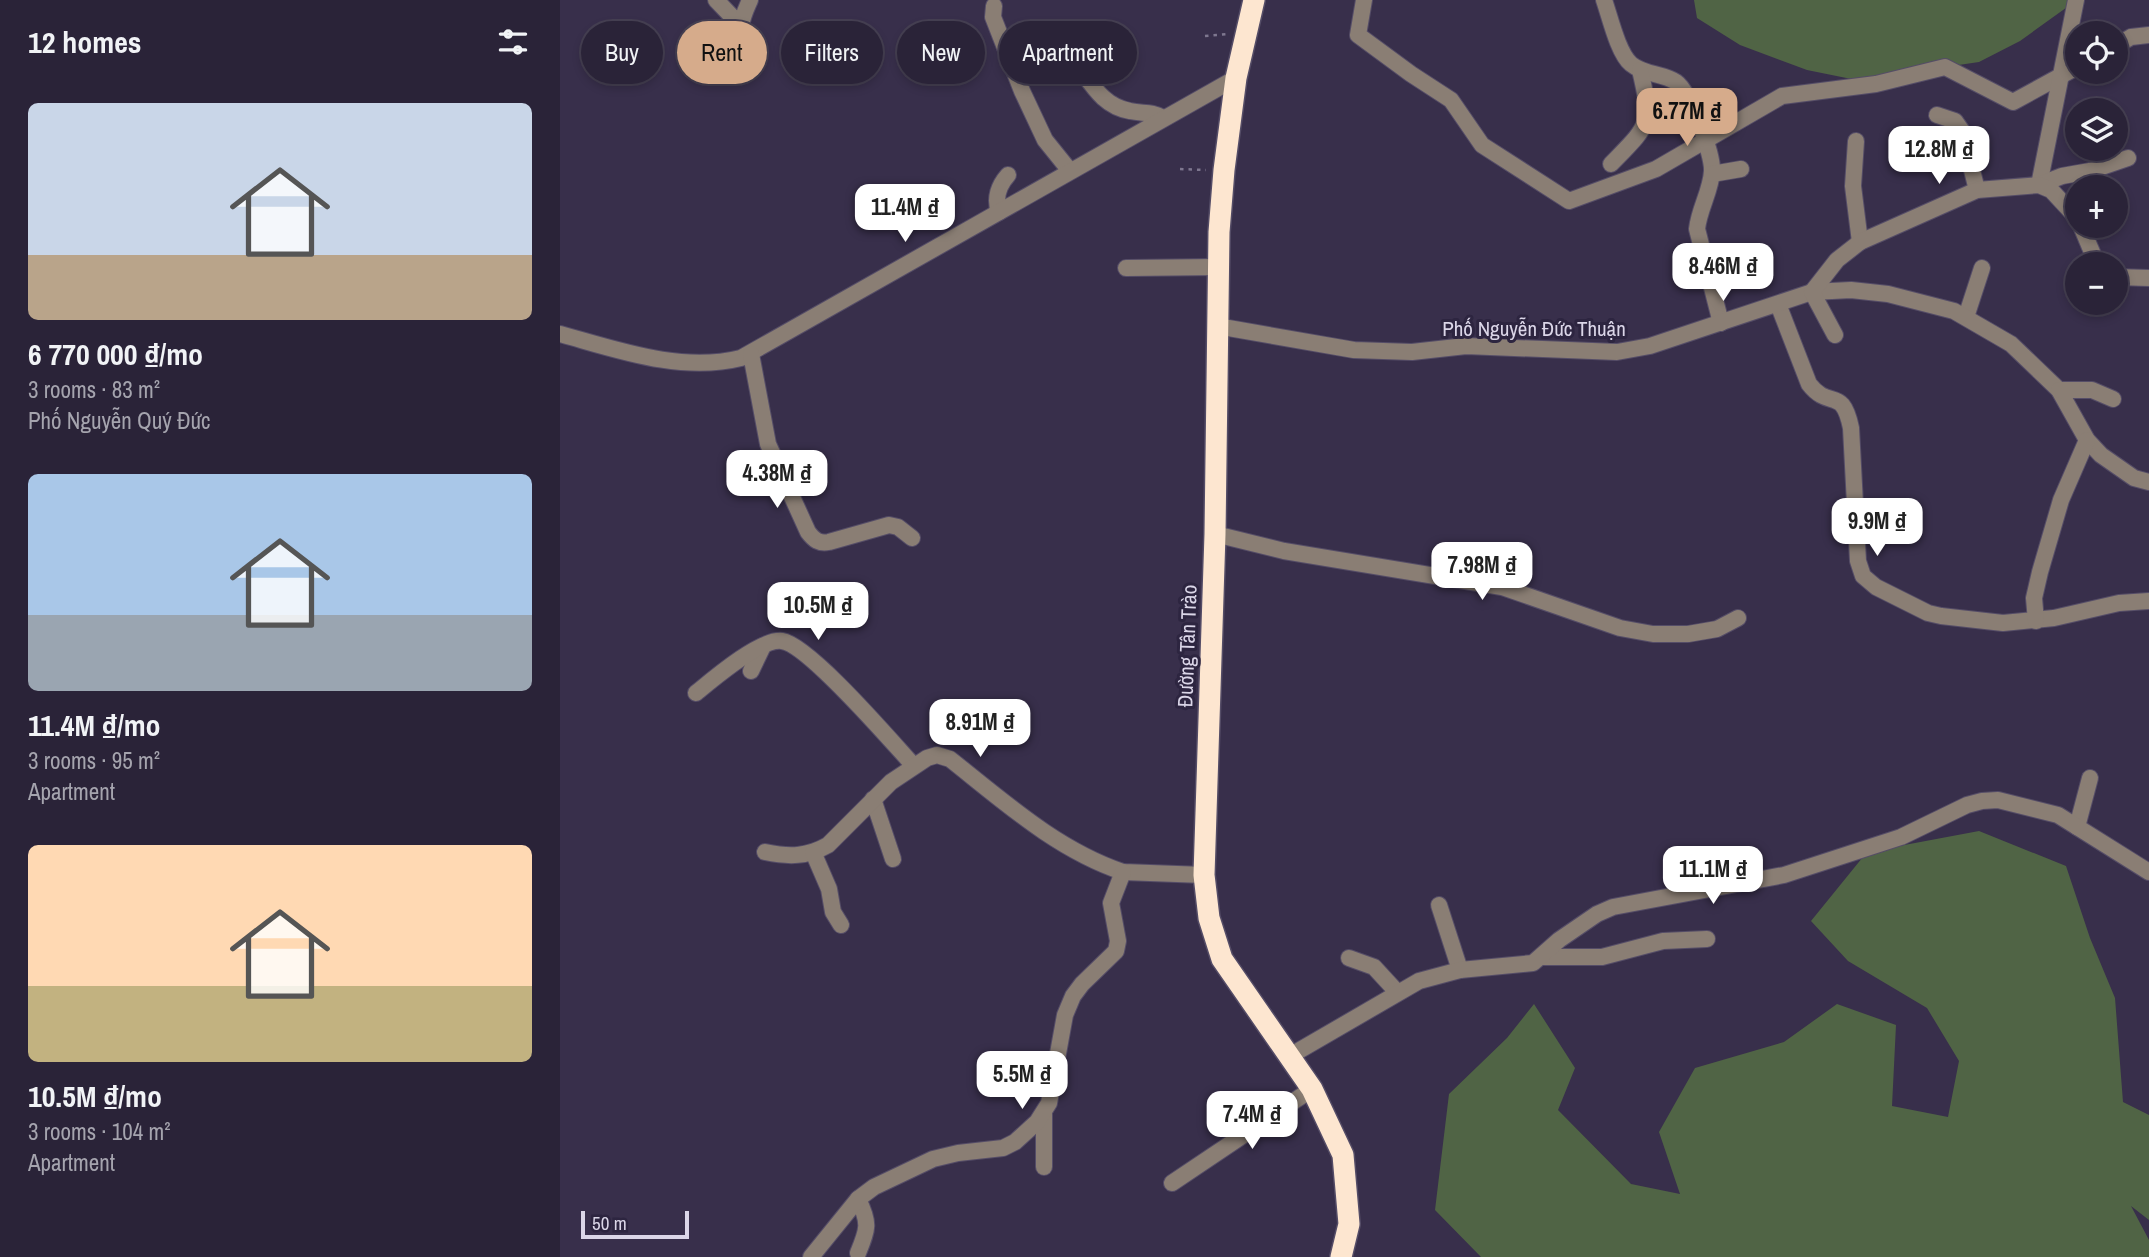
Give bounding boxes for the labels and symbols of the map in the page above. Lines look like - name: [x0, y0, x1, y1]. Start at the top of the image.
- pin: 6.77M ₫: [1622, 88, 1752, 148]
- pin: 12.8M ₫: [1874, 127, 2004, 186]
- pin: 11.4M ₫: [840, 184, 970, 244]
- pin: 8.46M ₫: [1658, 244, 1788, 303]
- street label: Phố Nguyễn Đức Thuận: [1442, 314, 1626, 343]
- pin: 4.38M ₫: [712, 450, 842, 510]
- pin: 9.9M ₫: [1820, 498, 1934, 558]
- pin: 7.98M ₫: [1417, 542, 1547, 602]
- pin: 10.5M ₫: [753, 582, 883, 642]
- street label: Đường Tân Trào: [1170, 584, 1204, 708]
- pin: 8.91M ₫: [915, 700, 1045, 759]
- pin: 11.1M ₫: [1648, 846, 1778, 906]
- pin: 5.5M ₫: [965, 1052, 1079, 1111]
- pin: 7.4M ₫: [1195, 1092, 1309, 1151]
- scale bar: [581, 1208, 690, 1240]

